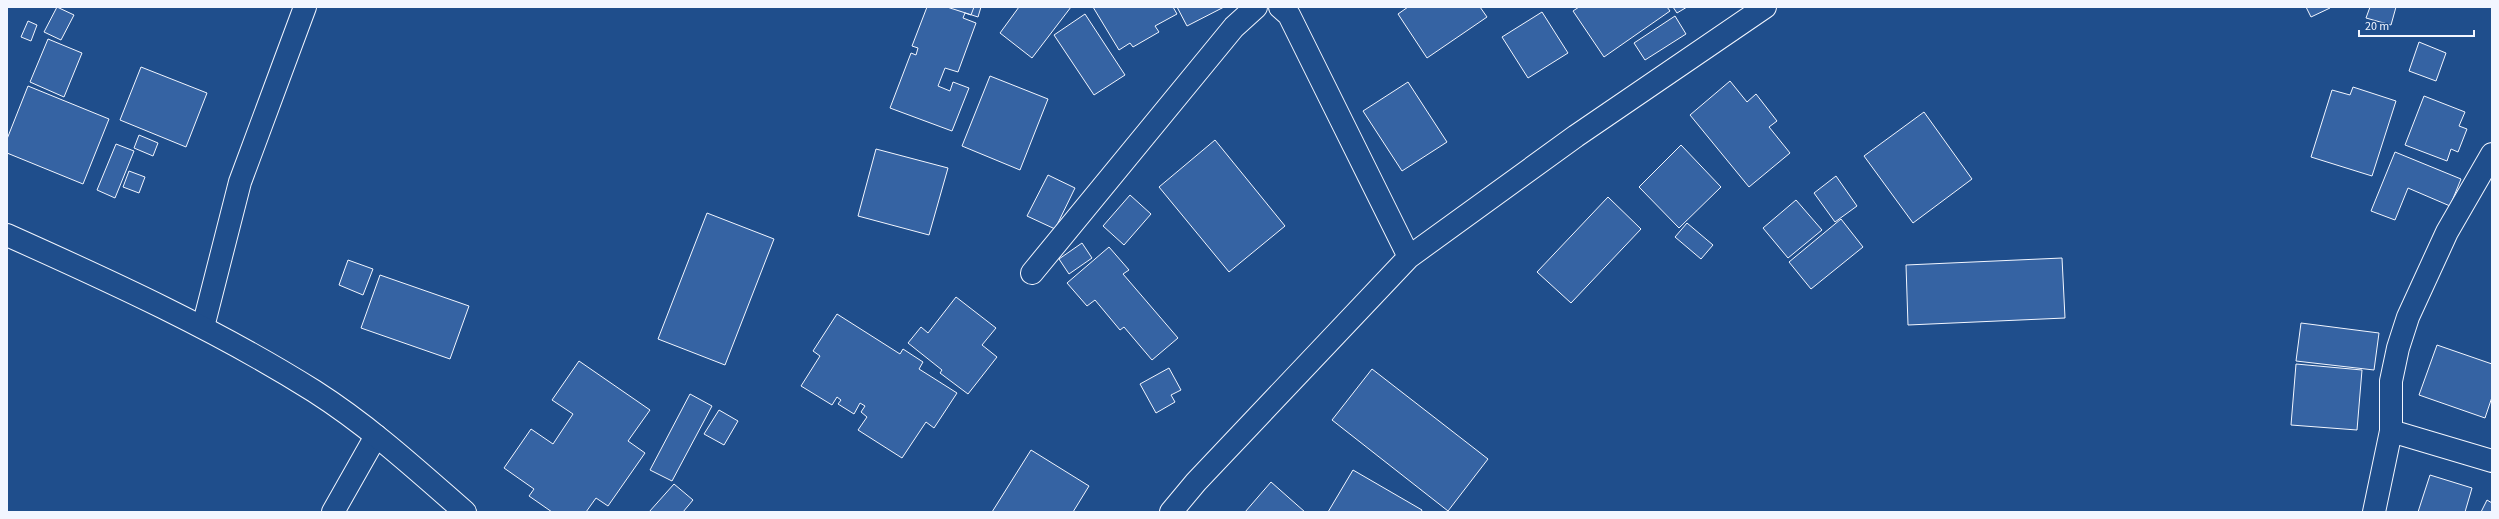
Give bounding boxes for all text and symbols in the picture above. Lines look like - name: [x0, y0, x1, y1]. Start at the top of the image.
- scale bar: [2359, 12, 2474, 38]
- text: 20 m: [2365, 18, 2389, 35]

